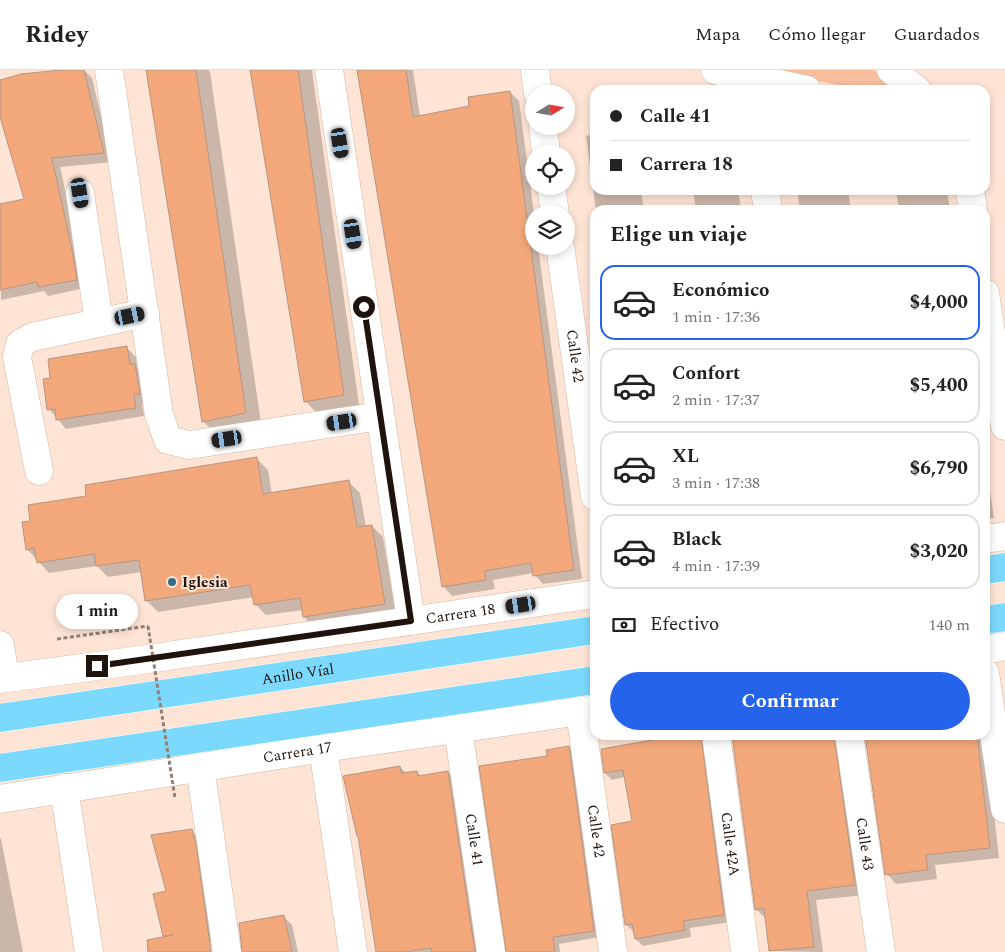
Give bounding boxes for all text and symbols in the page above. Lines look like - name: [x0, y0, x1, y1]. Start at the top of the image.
- text: Ridey: [25, 17, 88, 53]
- text: Mapa: [695, 21, 740, 48]
- text: Cómo llegar: [768, 21, 866, 48]
- text: Guardados: [894, 21, 980, 48]
- north arrow: [525, 85, 575, 135]
- map controls: [525, 85, 575, 255]
- text: Calle 41: [640, 102, 711, 131]
- car: [330, 127, 349, 159]
- button: locate: [525, 145, 575, 195]
- text: Carrera 18: [640, 150, 733, 179]
- car: [70, 177, 89, 209]
- button: layers: [525, 205, 575, 255]
- car: [343, 218, 362, 250]
- text: Elige un viaje: [610, 218, 747, 251]
- text: Económico: [672, 276, 769, 305]
- icon: car: [612, 280, 657, 325]
- text: $4,000: [910, 288, 968, 317]
- route start: [353, 296, 375, 318]
- text: 1 min · 17:36: [672, 305, 760, 329]
- car: [113, 306, 146, 326]
- street label: Calle 42: [560, 328, 590, 384]
- text: Confort: [672, 359, 740, 388]
- icon: car: [612, 363, 657, 408]
- text: $5,400: [910, 371, 968, 400]
- text: 2 min · 17:37: [672, 388, 760, 412]
- car: [326, 412, 357, 432]
- car: [211, 429, 242, 449]
- text: XL: [672, 442, 699, 471]
- icon: car: [612, 446, 657, 491]
- text: $6,790: [910, 454, 968, 483]
- text: 3 min · 17:38: [672, 471, 760, 495]
- text: Black: [672, 525, 722, 554]
- icon: car: [612, 529, 657, 574]
- text: $3,020: [910, 537, 968, 566]
- text: 4 min · 17:39: [672, 554, 760, 578]
- place label: Iglesia: [182, 571, 228, 594]
- marker: Iglesia: [166, 576, 178, 588]
- callout: 1 min: [56, 594, 138, 628]
- car: [505, 595, 536, 615]
- street label: Carrera 18: [424, 598, 497, 630]
- text: 1 min: [76, 599, 118, 623]
- text: Efectivo: [650, 610, 719, 639]
- icon: cash: [610, 611, 638, 639]
- text: 140 m: [928, 613, 970, 637]
- route end: [86, 655, 108, 677]
- street label: Anillo Víal: [260, 658, 336, 691]
- button: Confirmar: [610, 672, 970, 730]
- street label: Carrera 17: [261, 736, 333, 769]
- street label: Calle 42: [581, 803, 611, 859]
- street label: Calle 42A: [714, 811, 746, 878]
- street label: Calle 41: [459, 812, 489, 868]
- street label: Calle 43: [849, 816, 880, 872]

